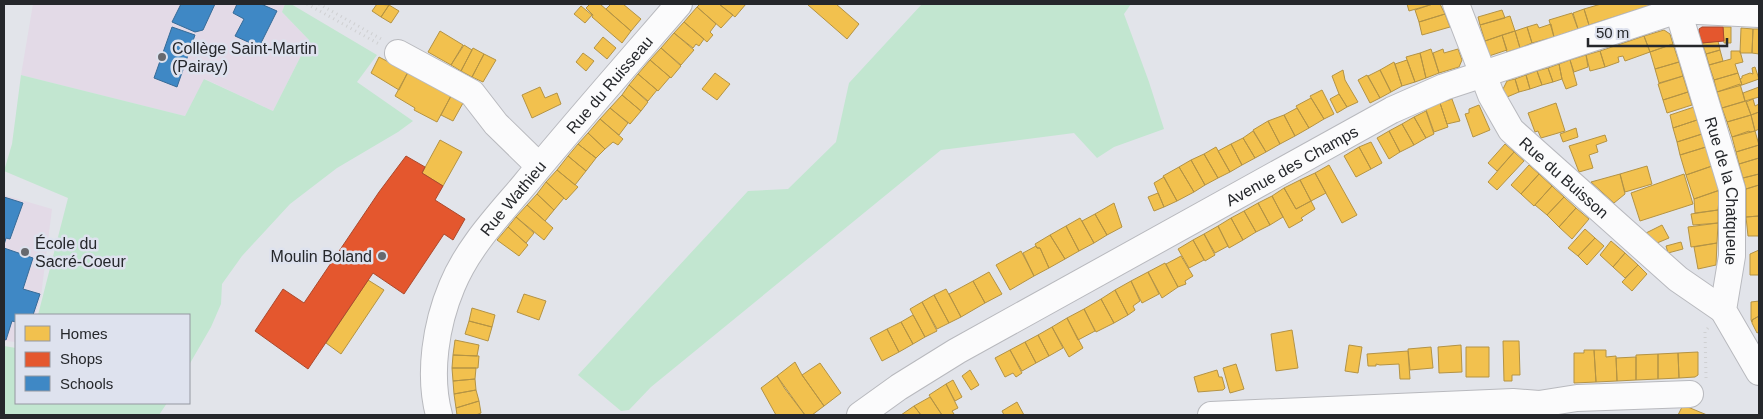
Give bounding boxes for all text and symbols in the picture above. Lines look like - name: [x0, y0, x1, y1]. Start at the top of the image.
- scale bar: [1588, 15, 1727, 47]
- text: 50 m: [1596, 24, 1629, 41]
- street label: Rue du Ruisseau: [563, 33, 656, 137]
- place label: Collège Saint-Martin (Pairay): [172, 40, 317, 75]
- marker: Collège Saint-Martin (Pairay): [156, 51, 168, 63]
- street label: Rue de la Chatqueue: [1702, 115, 1741, 267]
- street label: Avenue des Champs: [1223, 122, 1361, 209]
- street label: Rue du Buisson: [1516, 133, 1612, 221]
- street label: Rue Wathieu: [477, 157, 549, 239]
- place label: École du Sacré-Coeur: [35, 234, 126, 270]
- marker: École du Sacré-Coeur: [19, 246, 31, 258]
- place label: Moulin Boland: [271, 248, 372, 265]
- marker: Moulin Boland: [376, 250, 388, 262]
- legend: [15, 314, 190, 404]
- text: Homes: [60, 325, 108, 342]
- text: Shops: [60, 350, 103, 367]
- text: Schools: [60, 375, 113, 392]

